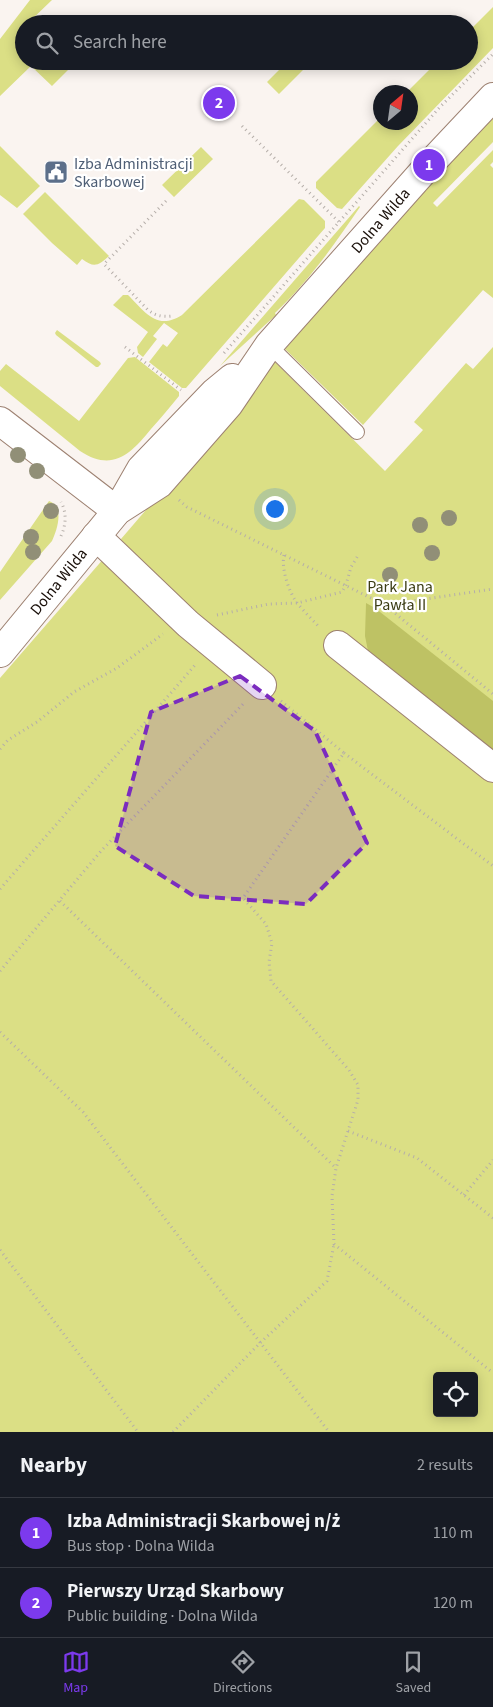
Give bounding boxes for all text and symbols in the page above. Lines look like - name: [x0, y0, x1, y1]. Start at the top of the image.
- search box: [15, 15, 478, 70]
- icon: search: [33, 29, 61, 57]
- text: Search here: [73, 29, 167, 56]
- pin: 2: [203, 84, 235, 122]
- north arrow: [373, 85, 418, 130]
- pin: 1: [413, 146, 445, 184]
- place label: Izba Administracji Skarbowej: [74, 153, 193, 193]
- public building icon: Izba Administracji Skarbowej: [43, 159, 69, 185]
- street label: Dolna Wilda: [346, 183, 415, 258]
- your location: [262, 496, 288, 522]
- street label: Dolna Wilda: [25, 544, 93, 620]
- park label: Park Jana Pawła II: [367, 576, 433, 616]
- map controls: [433, 1372, 478, 1417]
- button: locate: [433, 1372, 478, 1417]
- text: Nearby: [20, 1450, 87, 1480]
- text: 2 results: [417, 1454, 473, 1476]
- text: Izba Administracji Skarbowej n/ż: [67, 1508, 340, 1535]
- text: 1: [32, 1522, 40, 1544]
- text: 110 m: [433, 1522, 473, 1544]
- text: Bus stop · Dolna Wilda: [67, 1535, 215, 1557]
- text: Pierwszy Urząd Skarbowy: [67, 1578, 284, 1605]
- text: 2: [32, 1592, 40, 1614]
- text: 120 m: [433, 1592, 473, 1614]
- text: Public building · Dolna Wilda: [67, 1605, 258, 1627]
- tab: Map: [62, 1648, 90, 1698]
- tab: Directions: [213, 1648, 272, 1698]
- tab: Saved: [396, 1648, 431, 1698]

